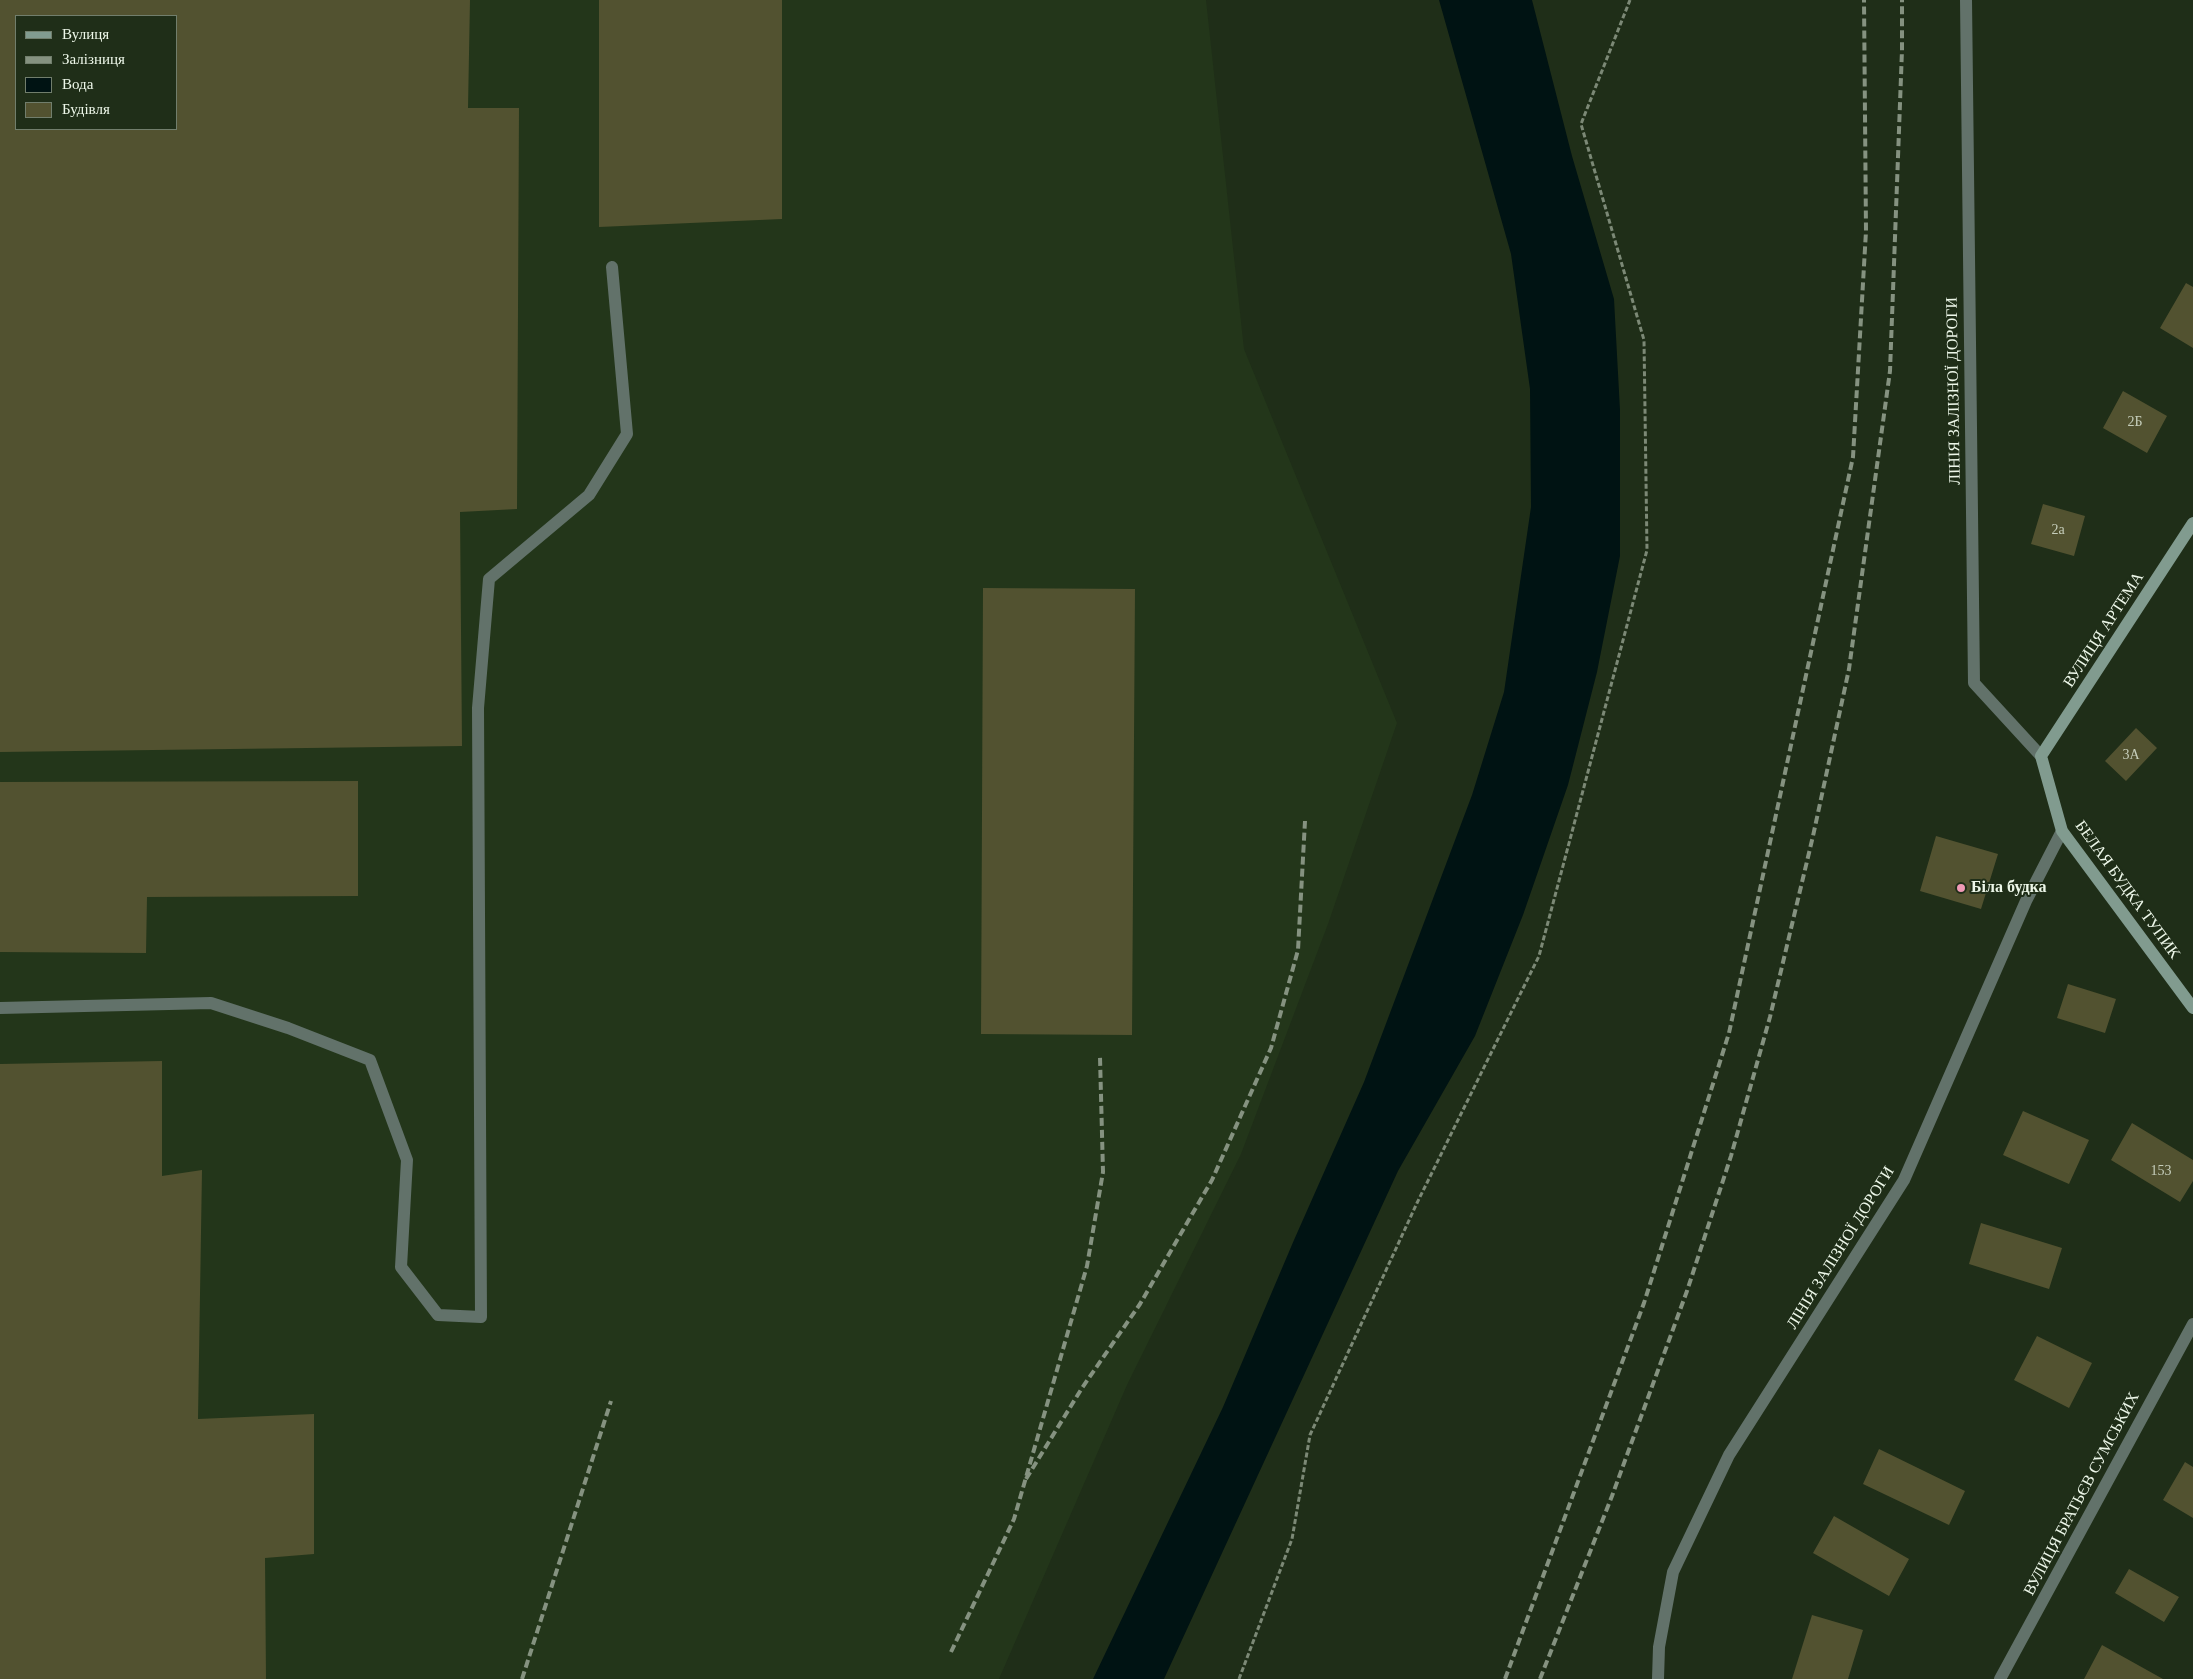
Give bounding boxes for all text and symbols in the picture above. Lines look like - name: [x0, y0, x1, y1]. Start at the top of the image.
- legend: [15, 15, 178, 130]
- text: Вулиця: [62, 26, 109, 42]
- text: Залізниця: [62, 51, 125, 67]
- text: Вода: [62, 76, 93, 92]
- text: Будівля: [62, 101, 110, 117]
- street label: ЛІНІЯ ЗАЛІЗНОЇ ДОРОГИ: [1943, 297, 1965, 485]
- house number: 2Б: [2127, 414, 2143, 430]
- house number: 2а: [2051, 522, 2065, 538]
- street label: ВУЛИЦЯ АРТЕМА: [2060, 569, 2148, 691]
- house number: 3А: [2122, 747, 2140, 763]
- street label: БЕЛАЯ БУДКА ТУПИК: [2070, 817, 2184, 963]
- place label: Біла будка: [1971, 878, 2046, 898]
- marker: Біла будка: [1955, 882, 1967, 894]
- street label: ЛІНІЯ ЗАЛІЗНОЇ ДОРОГИ: [1783, 1163, 1899, 1333]
- house number: 153: [2150, 1163, 2172, 1179]
- street label: ВУЛИЦЯ БРАТЬЄВ СУМСЬКИХ: [2020, 1389, 2144, 1599]

